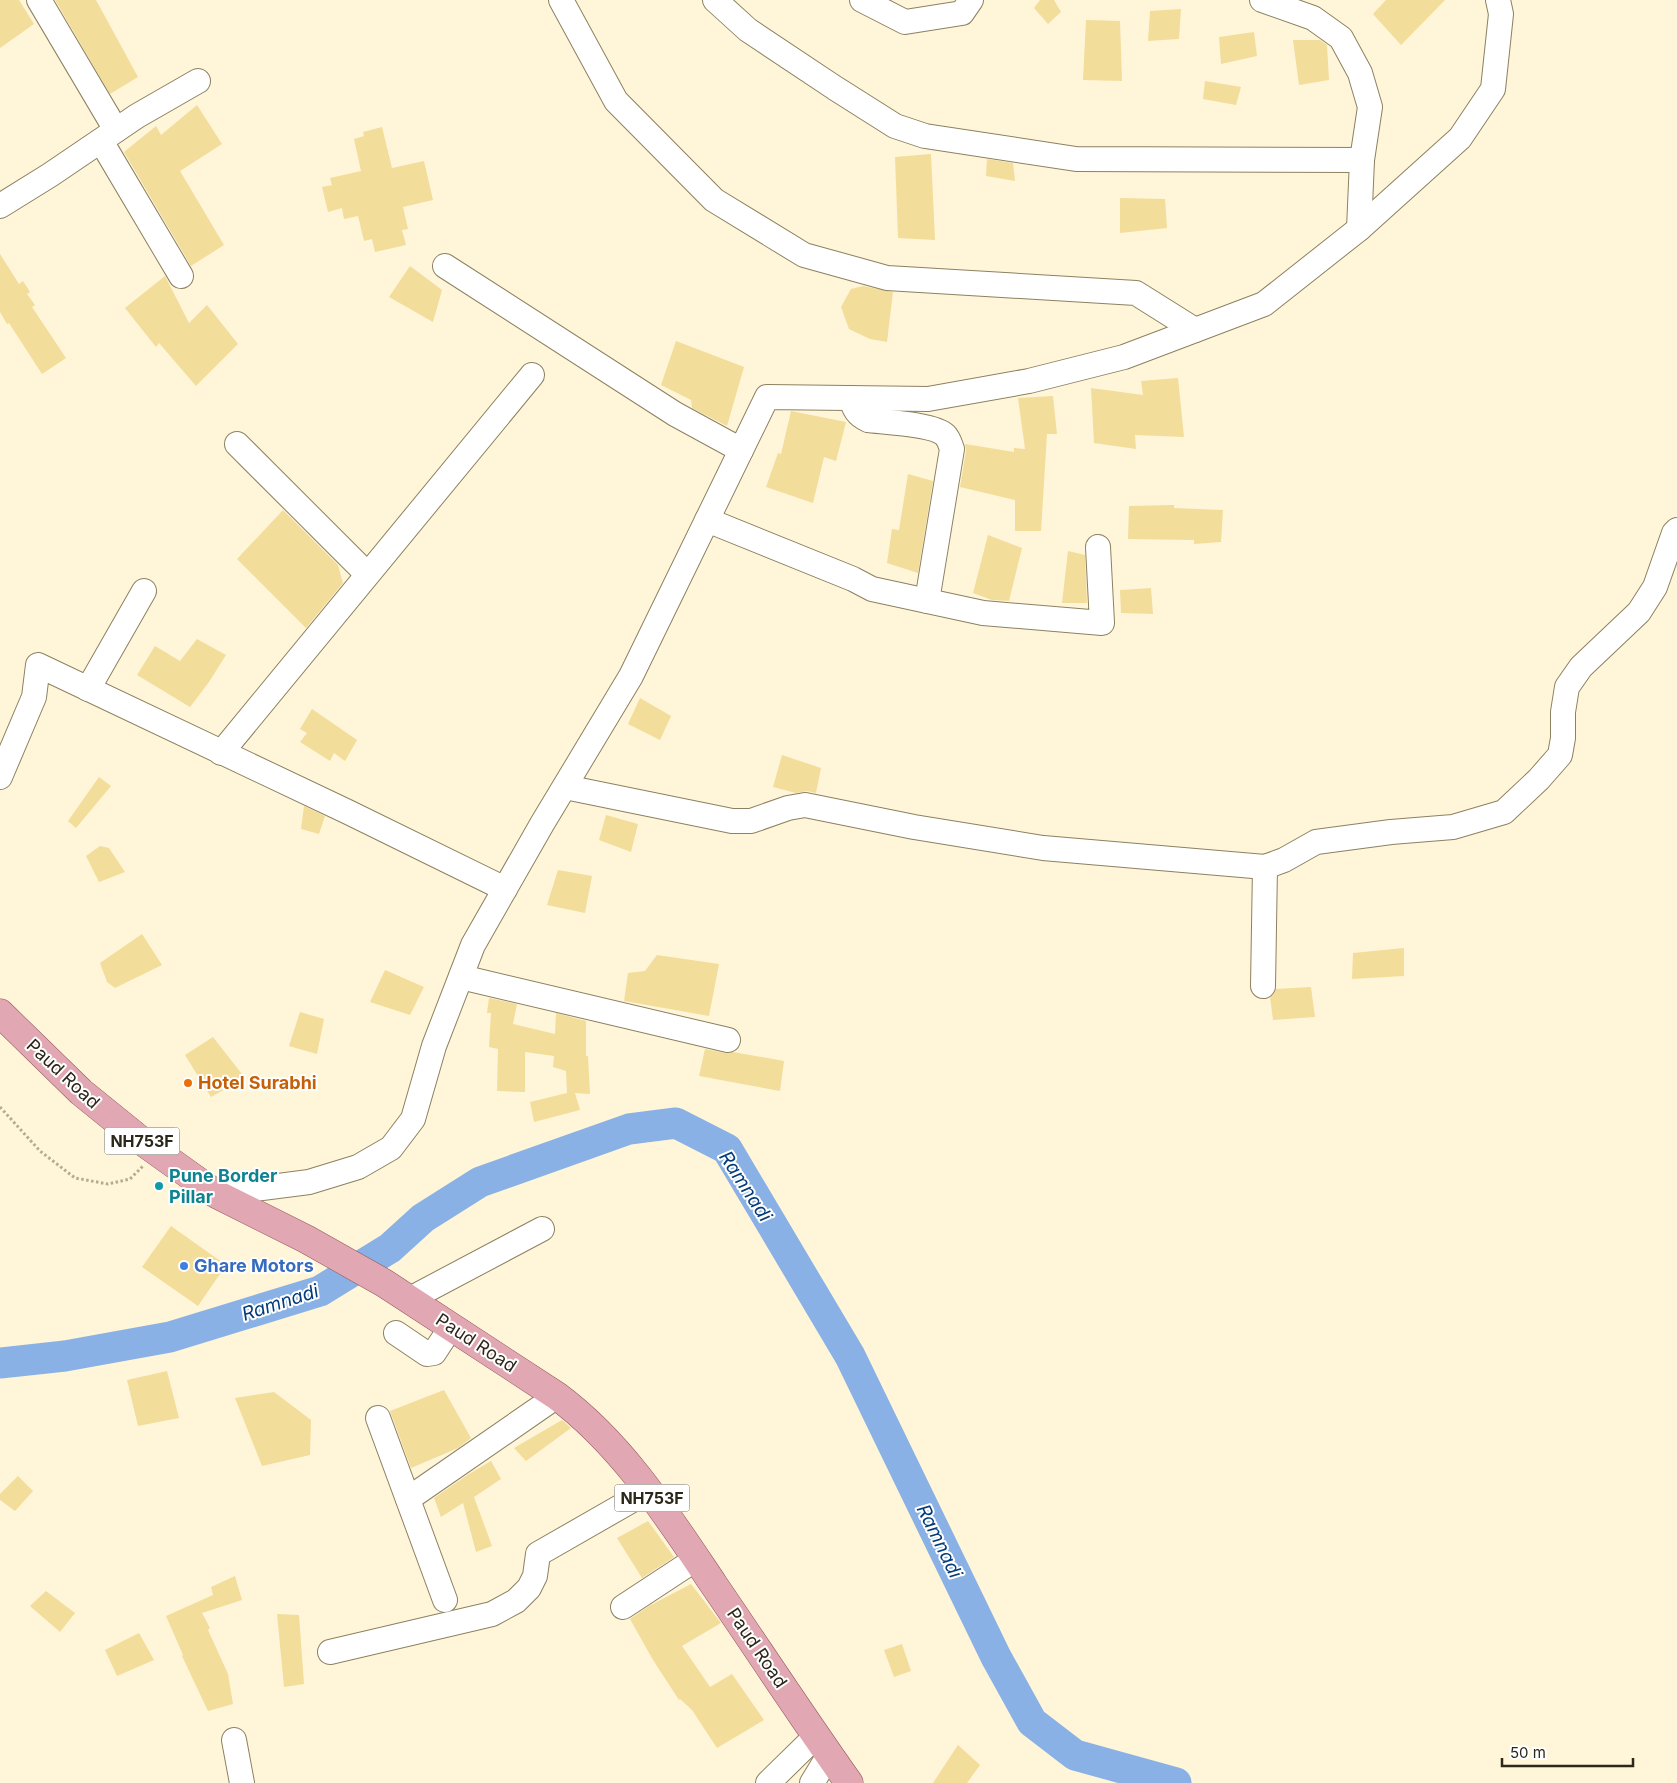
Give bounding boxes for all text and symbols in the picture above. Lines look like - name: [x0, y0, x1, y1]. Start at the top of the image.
- street label: Paud Road: [23, 1035, 104, 1113]
- place label: Hotel Surabhi: [198, 1072, 317, 1093]
- marker: Hotel Surabhi: [182, 1077, 194, 1089]
- road number: NH753F: [104, 1128, 180, 1154]
- water label: Ramnadi: [714, 1147, 777, 1226]
- place label: Pune Border Pillar: [169, 1165, 277, 1207]
- marker: Pune Border Pillar: [153, 1180, 165, 1192]
- place label: Ghare Motors: [194, 1255, 314, 1276]
- marker: Ghare Motors: [178, 1260, 190, 1272]
- water label: Ramnadi: [239, 1279, 322, 1326]
- street label: Paud Road: [432, 1309, 520, 1376]
- road number: NH753F: [614, 1485, 690, 1512]
- water label: Ramnadi: [912, 1500, 967, 1582]
- street label: Paud Road: [723, 1604, 792, 1692]
- scale bar: [1502, 1736, 1633, 1768]
- text: 50 m: [1510, 1743, 1546, 1762]

